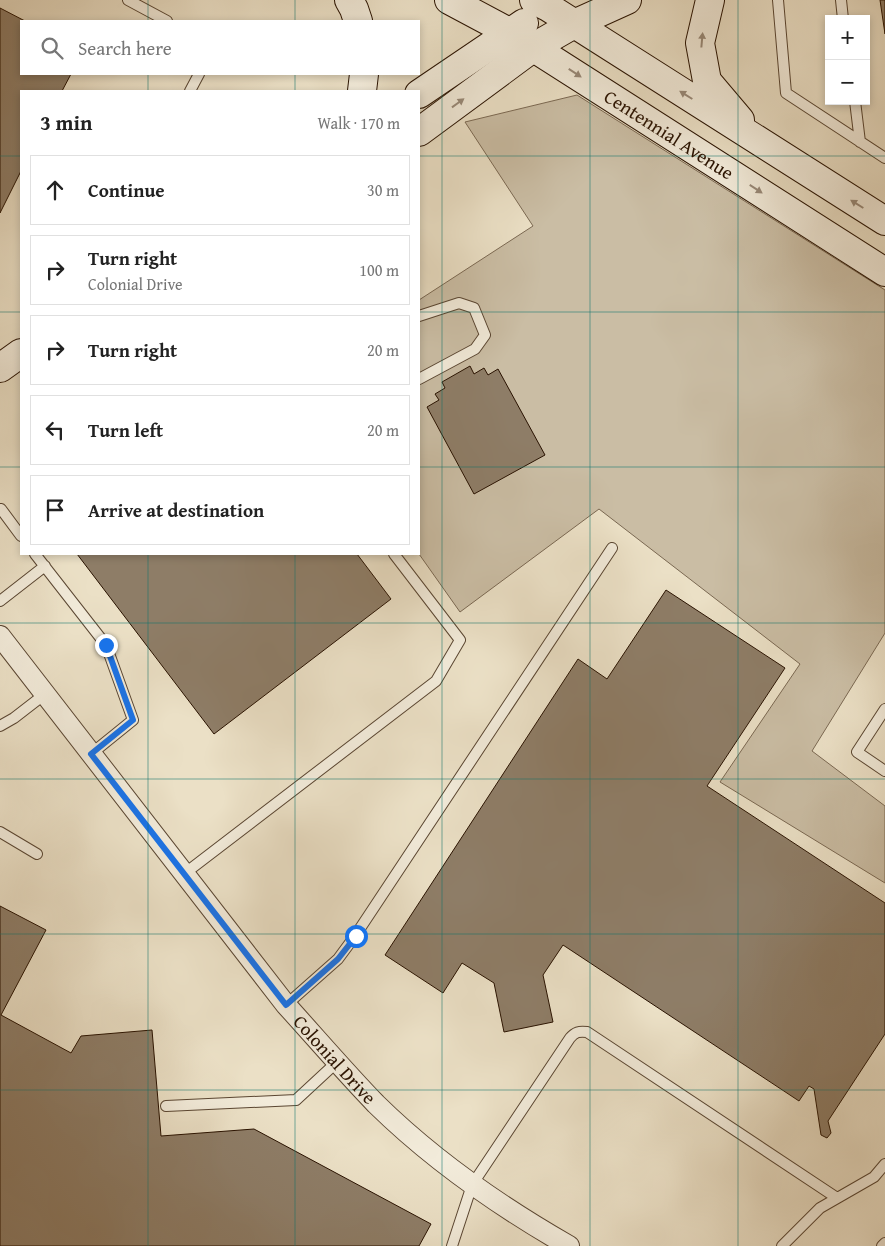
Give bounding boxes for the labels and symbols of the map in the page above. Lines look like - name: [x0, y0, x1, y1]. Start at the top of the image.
- one-way arrow: [698, 32, 706, 48]
- one-way arrow: [568, 69, 582, 78]
- street label: Centennial Avenue: [599, 82, 740, 186]
- one-way arrow: [679, 90, 693, 100]
- one-way arrow: [451, 98, 465, 108]
- one-way arrow: [749, 185, 763, 194]
- one-way arrow: [851, 199, 864, 209]
- route end: [95, 634, 118, 657]
- route start: [345, 925, 368, 948]
- street label: Colonial Drive: [287, 1008, 383, 1110]

